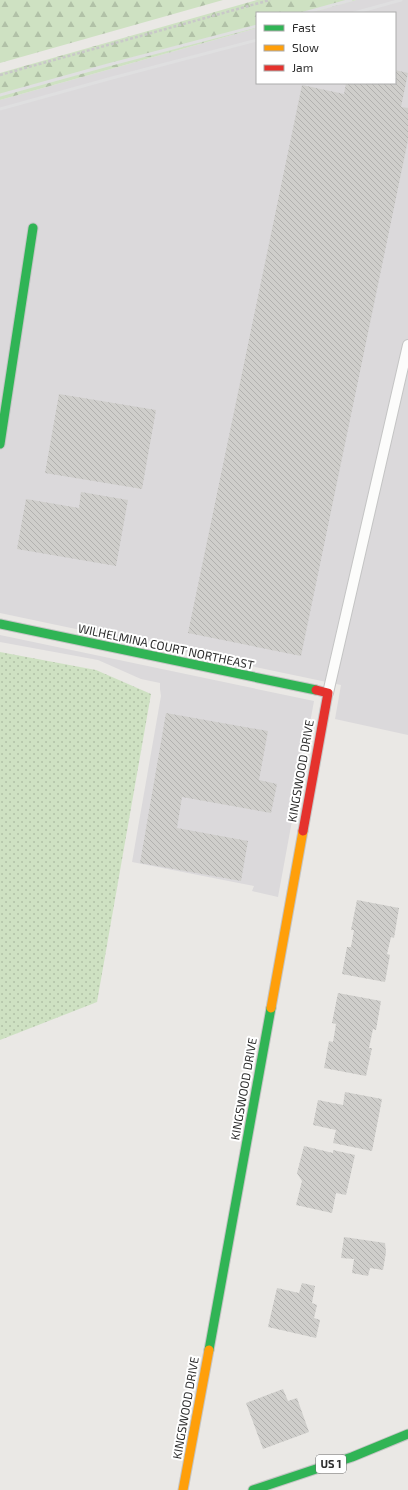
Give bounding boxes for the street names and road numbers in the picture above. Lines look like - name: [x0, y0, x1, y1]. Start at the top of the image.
- street label: WILHELMINA COURT NORTHEAST: [77, 621, 256, 672]
- street label: KINGSWOOD DRIVE: [284, 718, 316, 823]
- street label: KINGSWOOD DRIVE: [227, 1036, 259, 1141]
- street label: KINGSWOOD DRIVE: [169, 1355, 201, 1460]
- road number: US 1: [316, 1455, 346, 1473]

